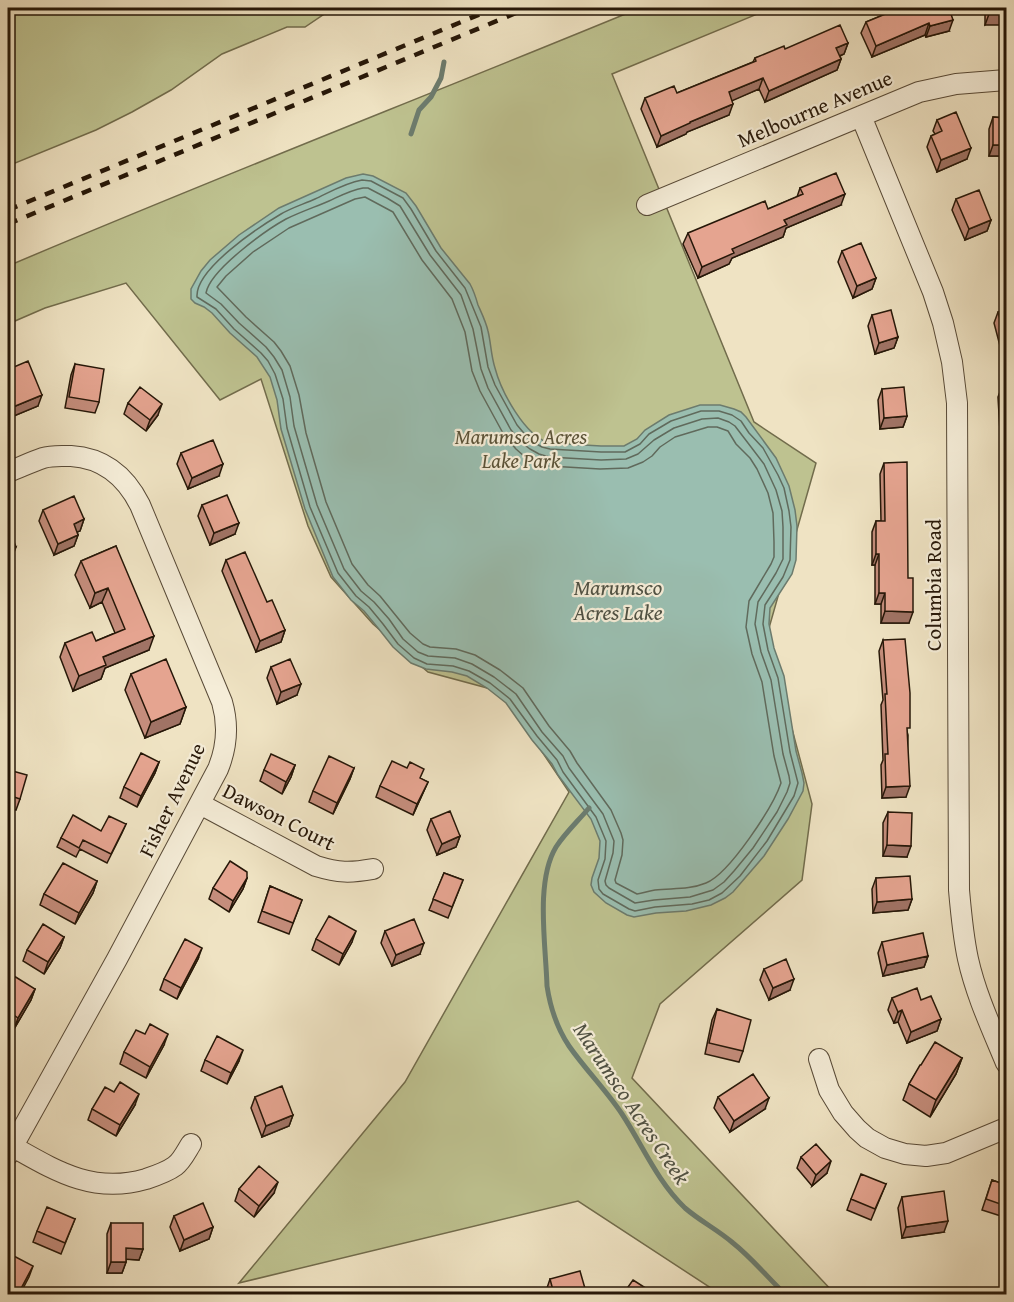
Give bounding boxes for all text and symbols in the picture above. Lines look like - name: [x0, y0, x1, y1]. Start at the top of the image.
- street label: Melbourne Avenue: [733, 62, 897, 155]
- park label: Marumsco Acres Lake Park: [455, 421, 588, 476]
- street label: Columbia Road: [918, 518, 949, 651]
- water label: Marumsco Acres Lake: [572, 571, 663, 628]
- street label: Fisher Avenue: [130, 737, 213, 862]
- street label: Dawson Court: [218, 775, 341, 858]
- water label: Marumsco Acres Creek: [566, 1016, 699, 1191]

